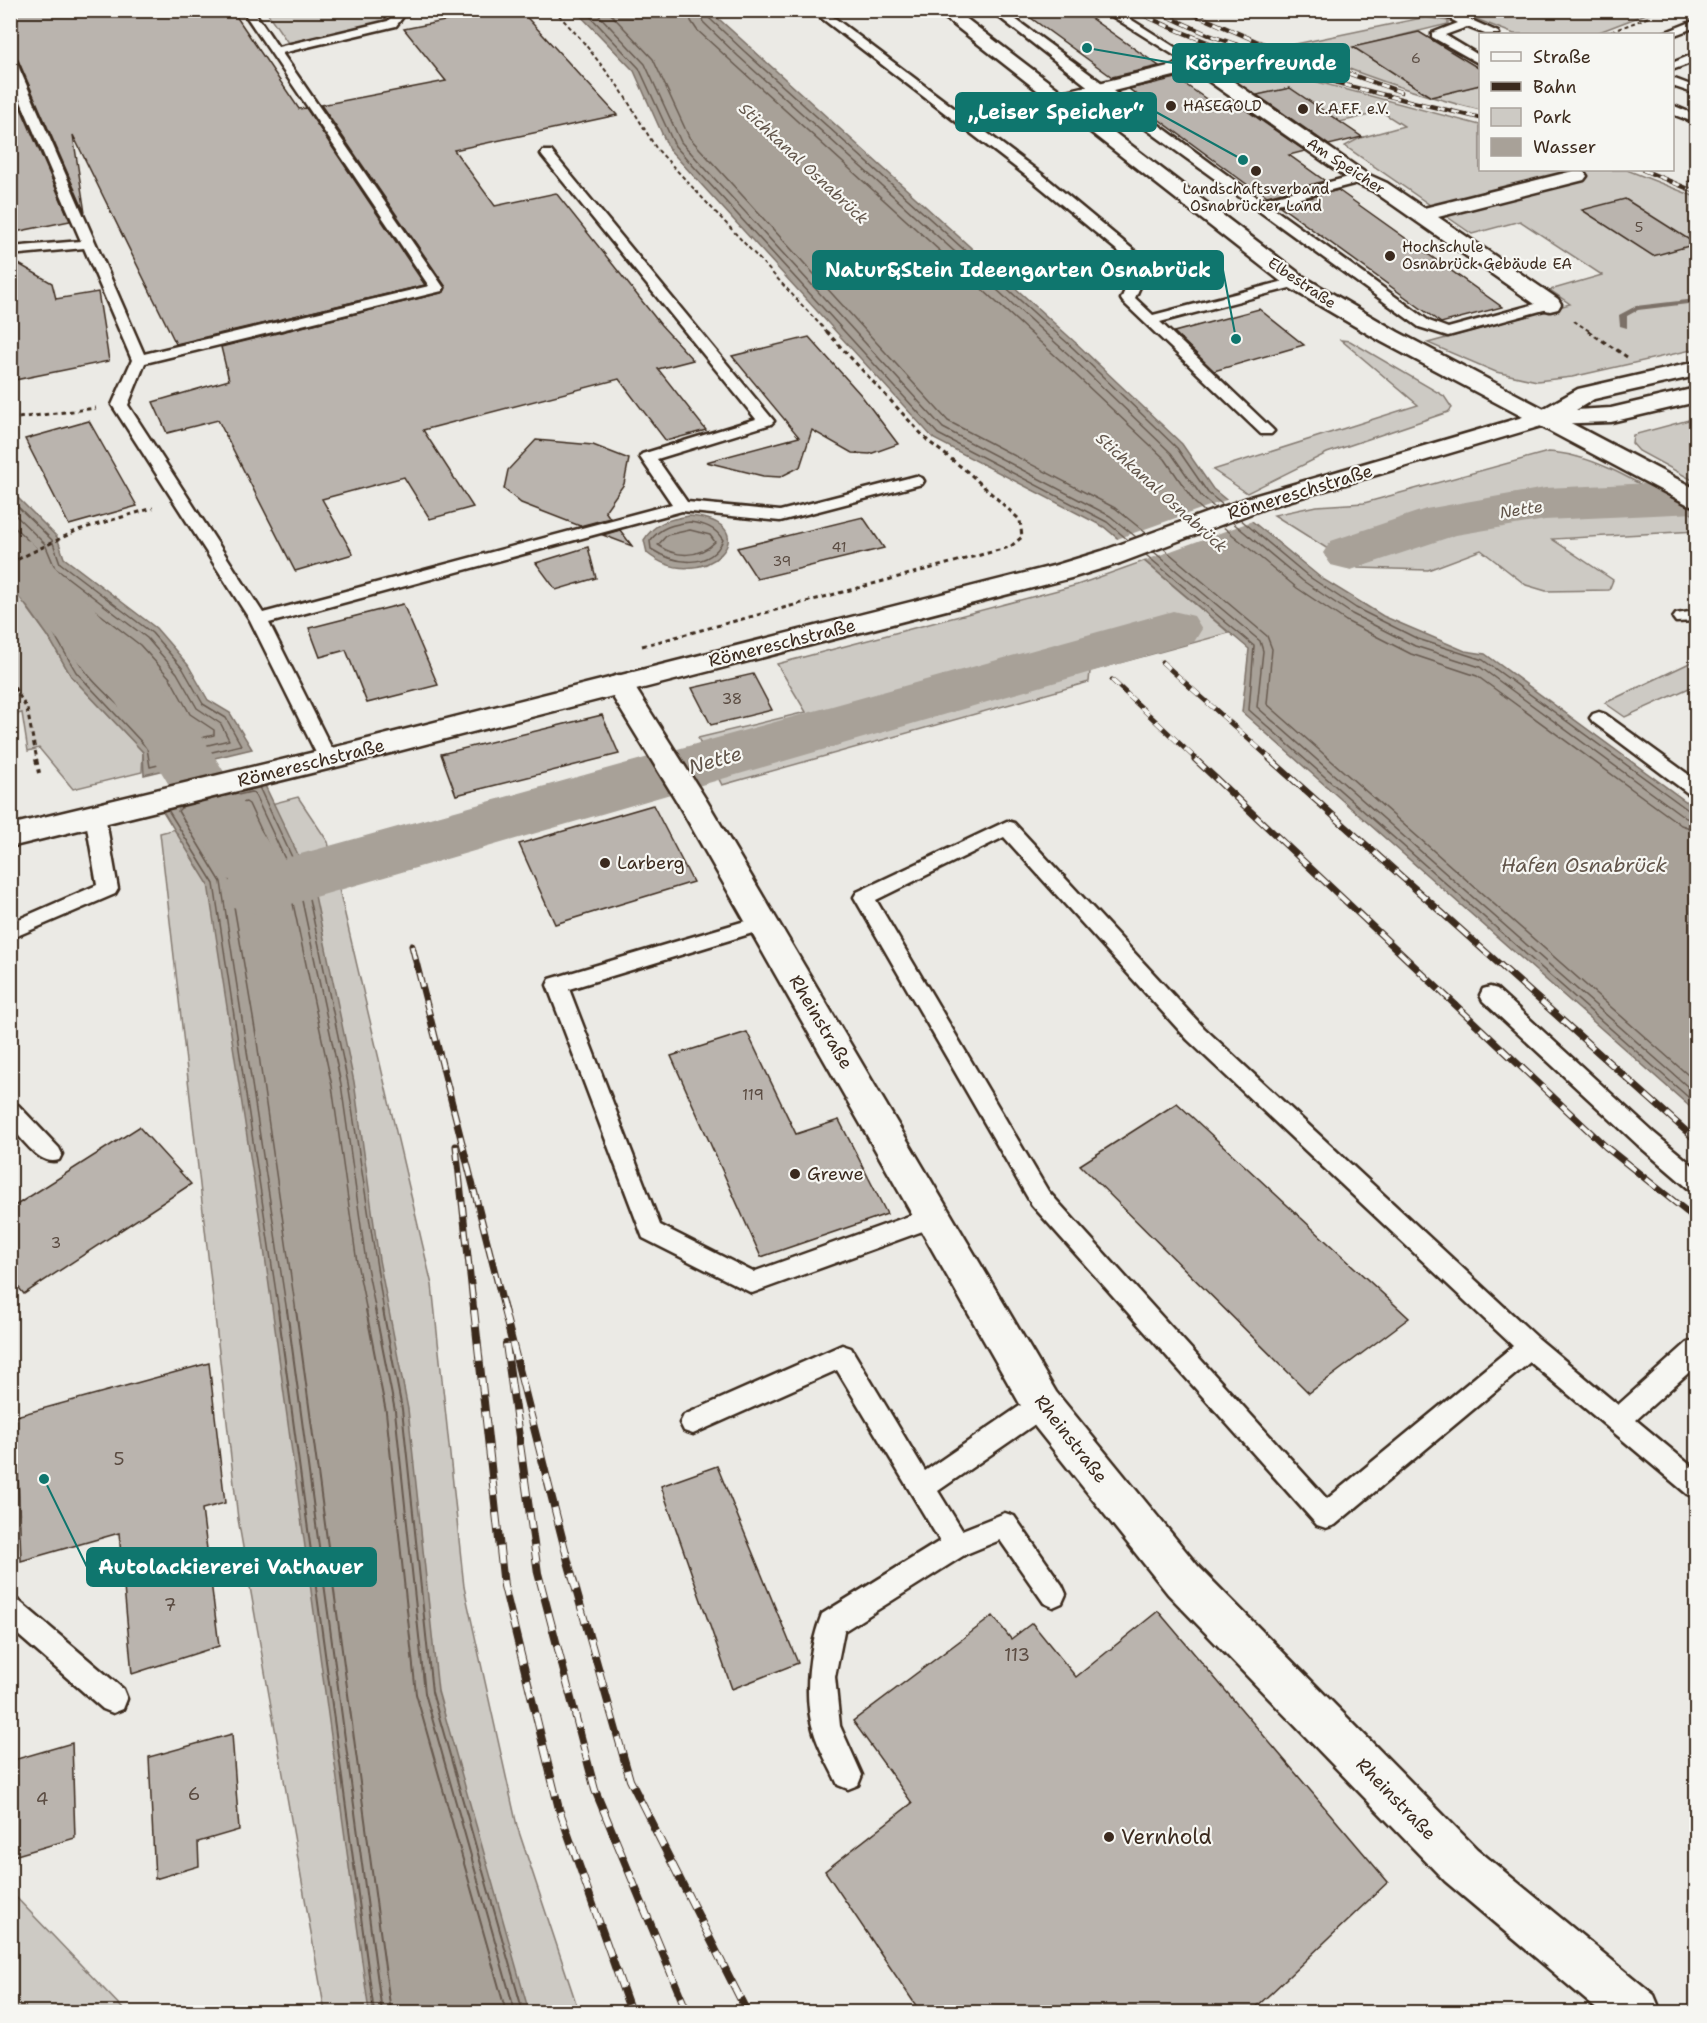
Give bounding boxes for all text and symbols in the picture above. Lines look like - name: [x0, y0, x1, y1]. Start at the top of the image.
- legend: [1479, 33, 1674, 171]
- callout: Körperfreunde: [1173, 44, 1349, 82]
- text: Straße: [1533, 45, 1591, 69]
- house number: 6: [1411, 49, 1421, 67]
- text: Körperfreunde: [1185, 50, 1337, 76]
- text: Bahn: [1533, 75, 1577, 99]
- callout: „Leiser Speicher“: [956, 93, 1156, 131]
- place label: HASEGOLD: [1183, 96, 1262, 116]
- water label: Stichkanal Osnabrück: [735, 98, 873, 229]
- text: „Leiser Speicher“: [968, 99, 1144, 125]
- marker: HASEGOLD: [1164, 99, 1178, 113]
- place label: K.A.F.F. e.V.: [1315, 99, 1389, 119]
- marker: K.A.F.F. e.V.: [1296, 102, 1310, 116]
- text: Park: [1533, 105, 1572, 129]
- street label: Am Speicher: [1303, 133, 1389, 199]
- text: Wasser: [1533, 135, 1596, 159]
- marker: Landschaftsverband Osnabrücker Land: [1249, 164, 1263, 178]
- place label: Landschaftsverband Osnabrücker Land: [1182, 179, 1330, 216]
- house number: 5: [1635, 218, 1643, 236]
- place label: Hochschule Osnabrück Gebäude EA: [1402, 237, 1572, 274]
- marker: Hochschule Osnabrück Gebäude EA: [1383, 249, 1397, 263]
- callout: Natur&Stein Ideengarten Osnabrück: [813, 251, 1223, 289]
- street label: Elbestraße: [1264, 253, 1340, 313]
- text: Natur&Stein Ideengarten Osnabrück: [825, 257, 1211, 283]
- water label: Stichkanal Osnabrück: [1092, 428, 1232, 557]
- street label: Römereschstraße: [1224, 458, 1376, 526]
- water label: Nette: [1498, 496, 1544, 523]
- house number: 41: [832, 538, 846, 556]
- house number: 39: [773, 552, 791, 570]
- street label: Römereschstraße: [706, 613, 858, 673]
- house number: 38: [722, 689, 742, 709]
- street label: Römereschstraße: [235, 733, 387, 793]
- water label: Nette: [685, 740, 745, 780]
- place label: Larberg: [617, 851, 685, 875]
- water label: Hafen Osnabrück: [1501, 852, 1668, 878]
- marker: Larberg: [598, 856, 612, 870]
- street label: Rheinstraße: [783, 971, 859, 1073]
- house number: 119: [742, 1085, 764, 1105]
- place label: Grewe: [807, 1162, 864, 1186]
- marker: Grewe: [788, 1167, 802, 1181]
- house number: 3: [51, 1233, 61, 1253]
- street label: Rheinstraße: [1029, 1390, 1113, 1488]
- house number: 5: [113, 1447, 125, 1471]
- callout: Autolackiererei Vathauer: [87, 1548, 376, 1586]
- text: Autolackiererei Vathauer: [98, 1554, 364, 1580]
- house number: 7: [164, 1593, 176, 1617]
- house number: 113: [1004, 1643, 1030, 1667]
- street label: Rheinstraße: [1351, 1753, 1441, 1845]
- house number: 6: [188, 1782, 200, 1806]
- house number: 4: [36, 1787, 48, 1811]
- place label: Vernhold: [1121, 1823, 1212, 1851]
- marker: Vernhold: [1102, 1830, 1116, 1844]

